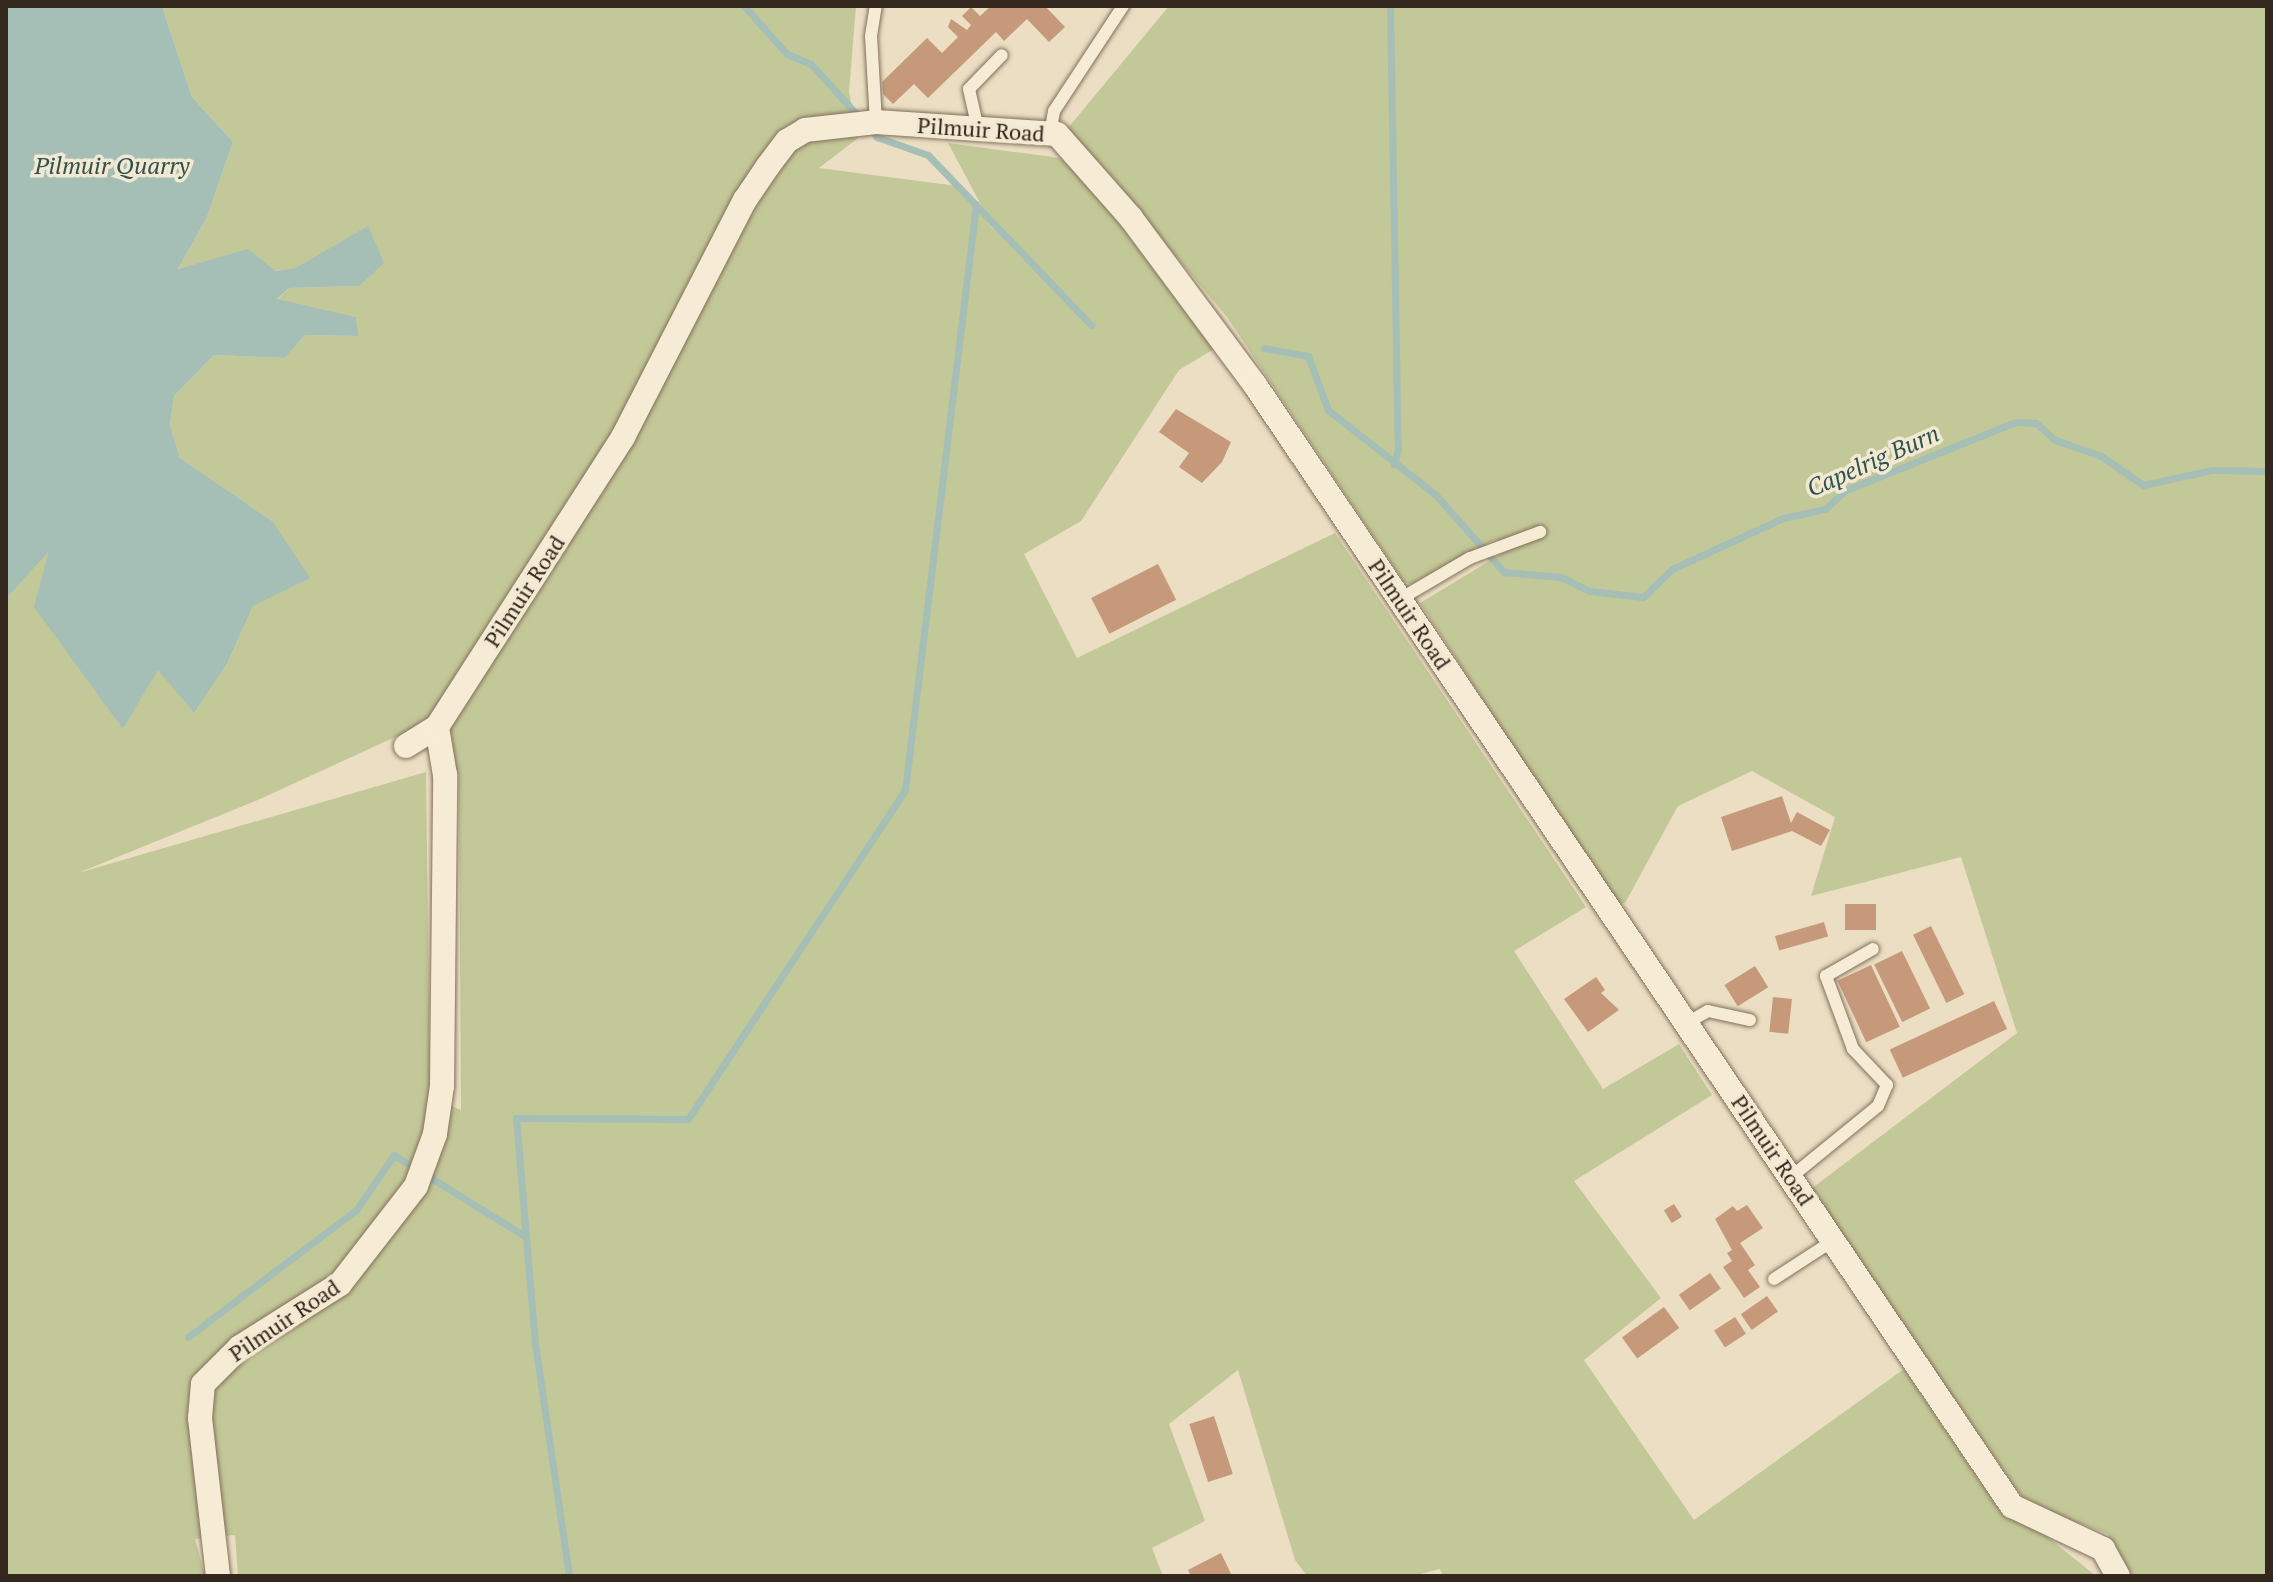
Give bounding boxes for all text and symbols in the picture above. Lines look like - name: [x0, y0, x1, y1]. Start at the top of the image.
- street label: Pilmuir Road: [917, 111, 1045, 147]
- water label: Pilmuir Quarry: [35, 152, 189, 180]
- water label: Capelrig Burn: [1802, 419, 1944, 503]
- street label: Pilmuir Road: [478, 530, 570, 652]
- street label: Pilmuir Road: [1363, 554, 1457, 674]
- street label: Pilmuir Road: [1726, 1090, 1820, 1210]
- street label: Pilmuir Road: [224, 1273, 344, 1367]

